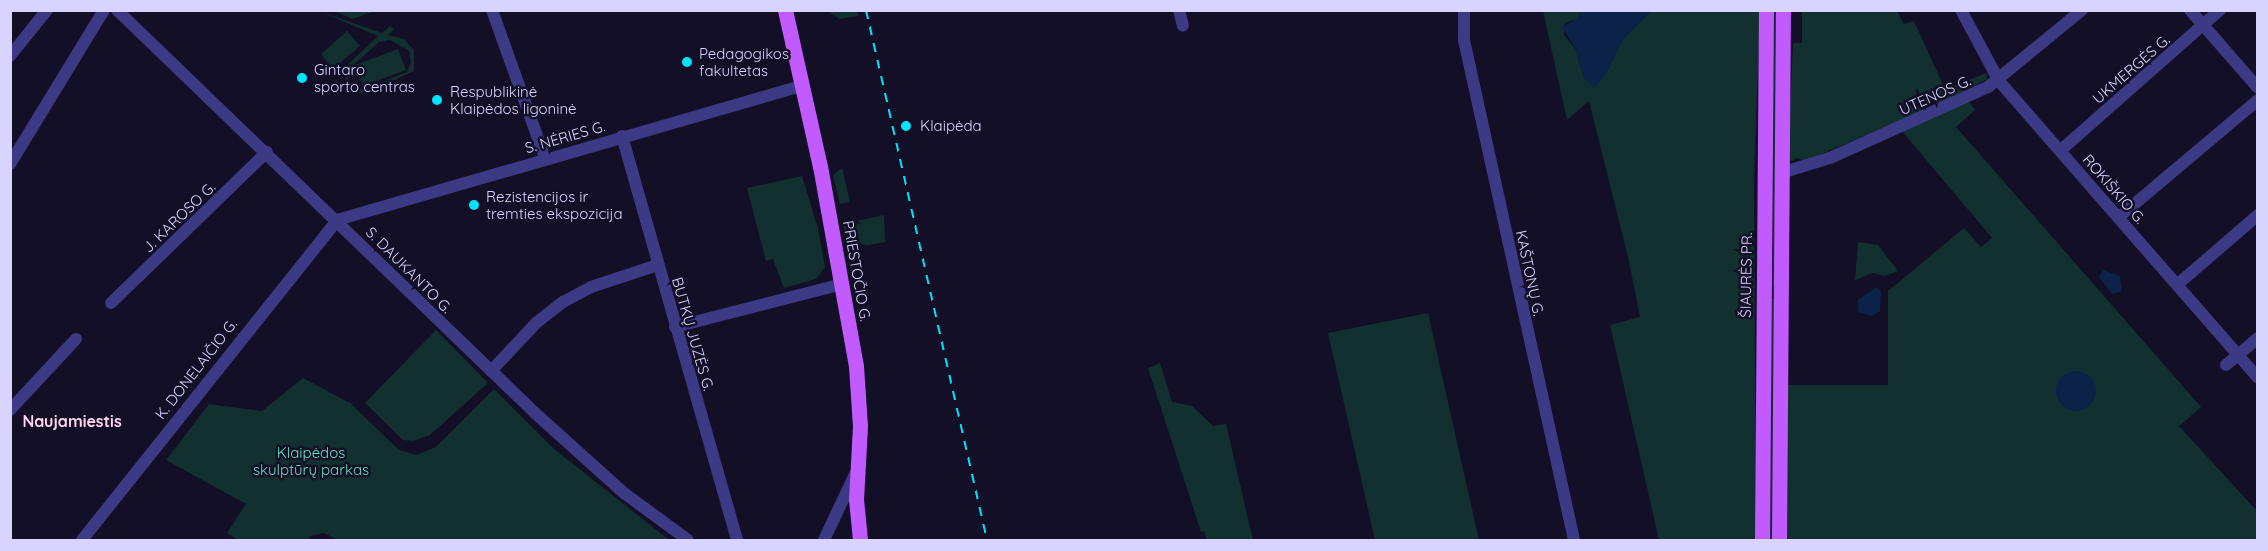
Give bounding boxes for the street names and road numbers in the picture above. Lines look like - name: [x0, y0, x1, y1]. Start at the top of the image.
- street label: UKMERGĖS G.: [2089, 31, 2173, 107]
- street label: UTENOS G.: [1896, 71, 1974, 119]
- street label: S. NĖRIES G.: [523, 117, 607, 157]
- street label: ROKIŠKIO G.: [2079, 151, 2149, 227]
- street label: J. KAROSO G.: [139, 178, 219, 256]
- street label: PRIESTOČIO G.: [839, 219, 875, 323]
- street label: S. DAUKANTO G.: [362, 223, 456, 317]
- street label: KAŠTONŲ G.: [1512, 228, 1548, 318]
- street label: ŠIAURĖS PR.: [1736, 232, 1756, 318]
- street label: BUTKŲ JUZĖS G.: [668, 275, 718, 393]
- street label: K. DONELAIČIO G.: [151, 315, 241, 423]

